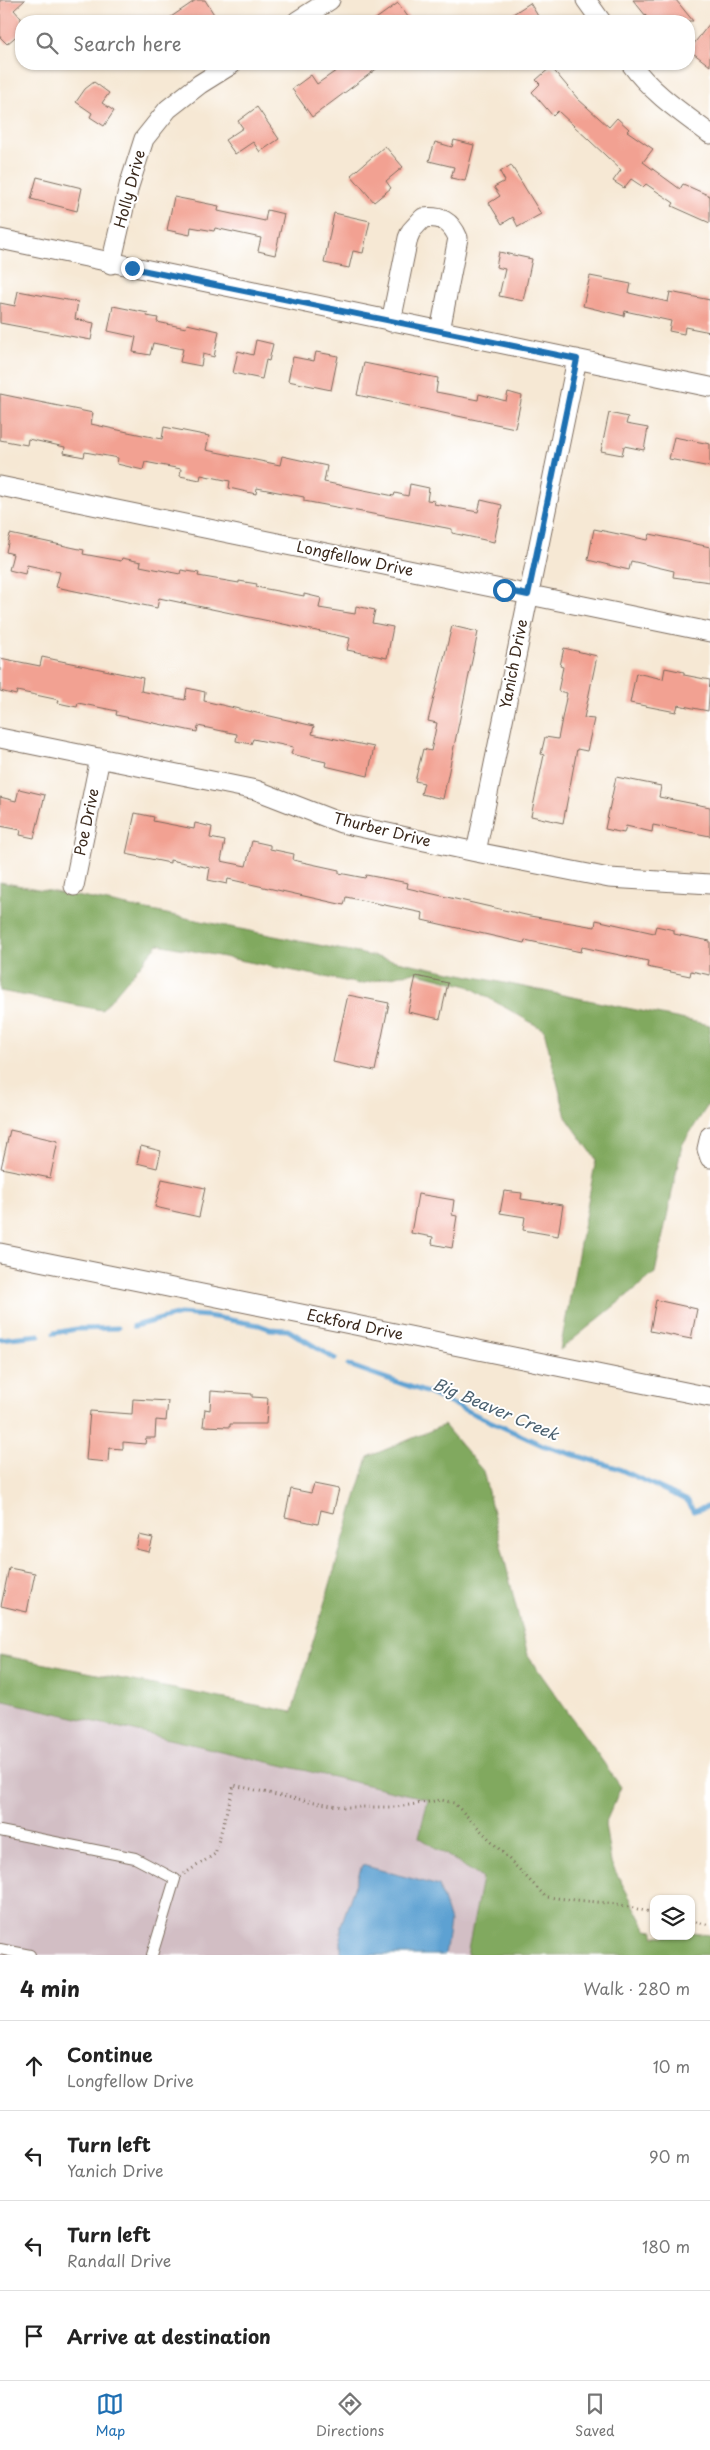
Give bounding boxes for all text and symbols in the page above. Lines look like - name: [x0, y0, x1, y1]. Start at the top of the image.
- search box: [15, 15, 695, 70]
- icon: search: [33, 29, 61, 57]
- text: Search here: [73, 29, 182, 57]
- street label: Holly Drive: [107, 147, 150, 230]
- route end: [121, 257, 144, 280]
- street label: Longfellow Drive: [295, 534, 416, 581]
- route start: [493, 579, 516, 602]
- street label: Yanich Drive: [493, 617, 532, 710]
- street label: Poe Drive: [67, 786, 104, 857]
- street label: Thurber Drive: [331, 805, 433, 852]
- street label: Eckford Drive: [305, 1302, 406, 1345]
- water label: Big Beaver Creek: [430, 1371, 564, 1446]
- map controls: [650, 1895, 695, 1940]
- button: layers: [650, 1895, 695, 1940]
- text: 4 min: [20, 1972, 80, 2004]
- text: Walk · 280 m: [583, 1976, 690, 2000]
- text: Continue: [67, 2040, 153, 2068]
- icon: ahead: [20, 2052, 48, 2080]
- text: 10 m: [653, 2054, 690, 2078]
- text: Longfellow Drive: [67, 2068, 194, 2092]
- text: Turn left: [67, 2130, 151, 2158]
- icon: left: [20, 2142, 48, 2170]
- text: 90 m: [649, 2144, 690, 2168]
- text: Yanich Drive: [67, 2158, 164, 2182]
- text: Turn left: [67, 2220, 151, 2248]
- icon: left: [20, 2232, 48, 2260]
- text: 180 m: [642, 2234, 690, 2258]
- text: Randall Drive: [67, 2248, 171, 2272]
- icon: arrive: [20, 2322, 48, 2350]
- text: Arrive at destination: [67, 2322, 271, 2350]
- tab: Map: [95, 2390, 125, 2441]
- tab: Directions: [316, 2390, 384, 2441]
- tab: Saved: [575, 2390, 615, 2441]

